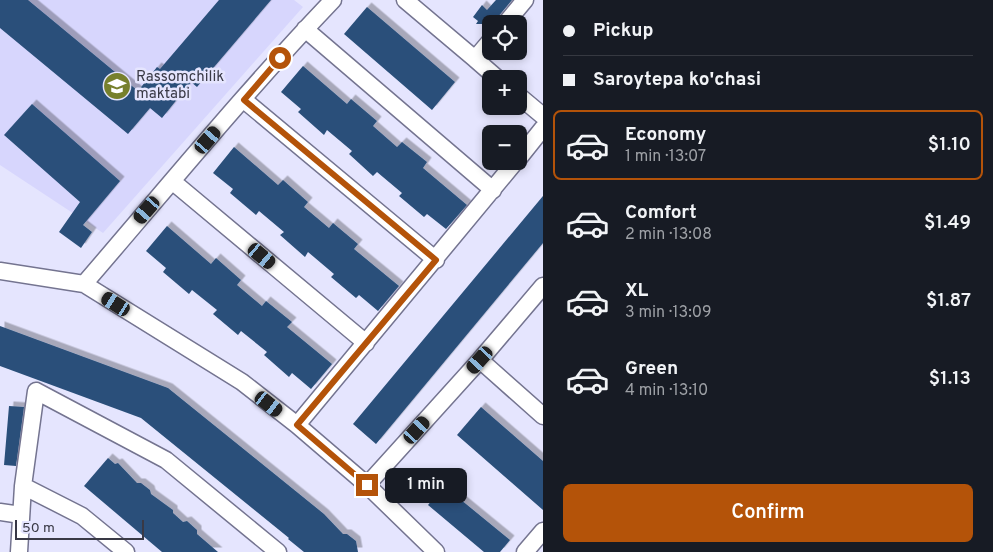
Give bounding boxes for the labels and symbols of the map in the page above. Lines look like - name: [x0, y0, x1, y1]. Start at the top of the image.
- route start: [269, 47, 291, 69]
- place label: Rassomchilik maktabi: [136, 68, 224, 104]
- school or university icon: Rassomchilik maktabi: [102, 71, 132, 101]
- car: [192, 124, 223, 156]
- car: [131, 194, 162, 226]
- car: [245, 241, 278, 271]
- car: [99, 290, 132, 318]
- car: [464, 344, 495, 376]
- car: [252, 389, 285, 419]
- car: [401, 414, 432, 446]
- callout: 1 min: [384, 468, 467, 502]
- route end: [356, 474, 378, 496]
- scale bar: [15, 517, 144, 540]

